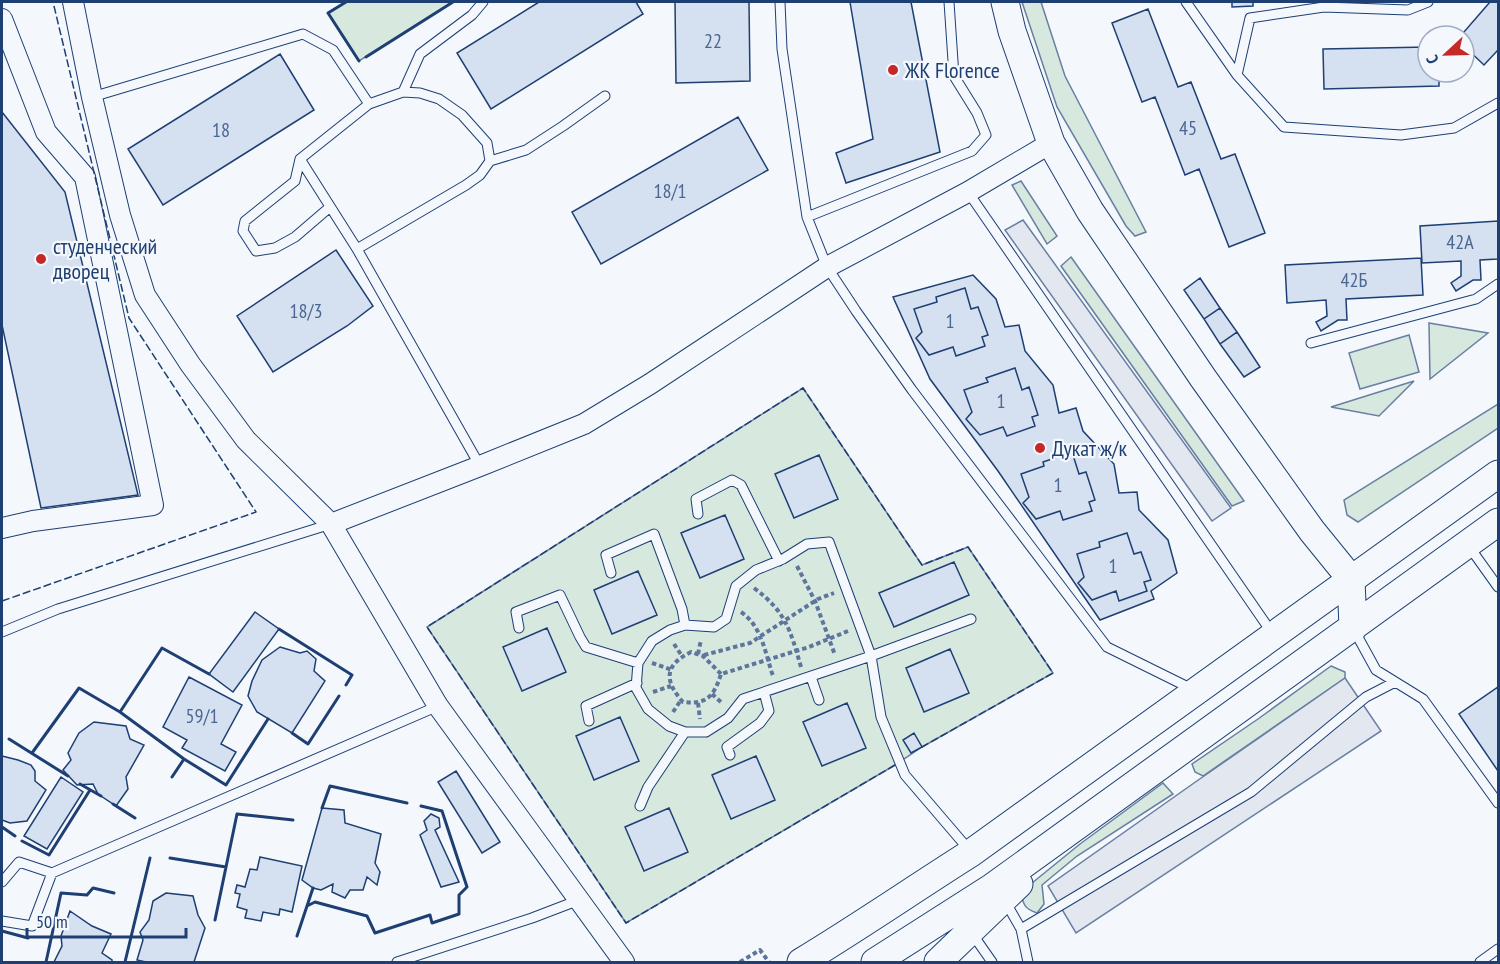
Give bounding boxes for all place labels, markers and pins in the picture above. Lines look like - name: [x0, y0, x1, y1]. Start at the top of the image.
- place label: ЖК Florence: [904, 56, 1000, 84]
- marker: ЖК Florence: [886, 63, 900, 77]
- place label: студенческий дворец: [53, 232, 157, 285]
- marker: студенческий дворец: [34, 252, 48, 266]
- place label: Дукат ж/к: [1052, 434, 1128, 462]
- marker: Дукат ж/к: [1033, 441, 1047, 455]

